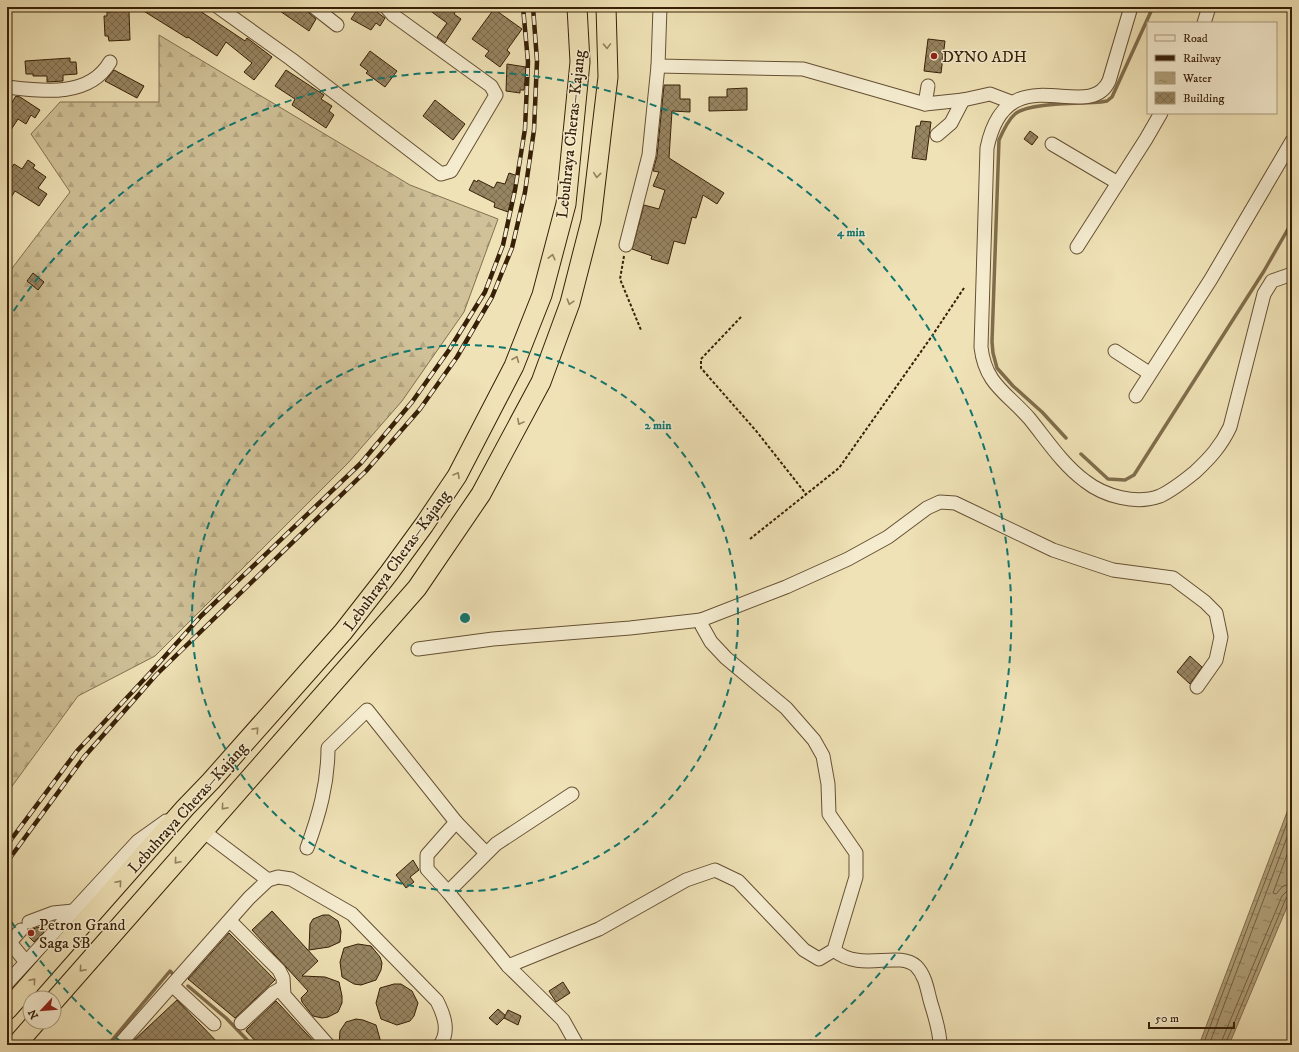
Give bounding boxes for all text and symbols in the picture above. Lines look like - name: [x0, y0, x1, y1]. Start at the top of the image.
- legend: [1147, 22, 1277, 114]
- text: Road: [1183, 31, 1208, 46]
- one-way arrow: [603, 43, 611, 49]
- place label: DYNO ADH: [942, 47, 1027, 67]
- street label: Lebuhraya Cheras–Kajang: [552, 49, 590, 219]
- marker: DYNO ADH: [929, 51, 939, 61]
- text: Railway: [1183, 51, 1221, 66]
- text: Water: [1182, 71, 1212, 86]
- text: Building: [1183, 91, 1224, 106]
- one-way arrow: [592, 172, 601, 178]
- text: 4 min: [836, 225, 866, 240]
- one-way arrow: [547, 254, 556, 261]
- one-way arrow: [566, 299, 575, 306]
- one-way arrow: [512, 356, 520, 363]
- one-way arrow: [517, 418, 524, 425]
- text: 2 min: [645, 418, 672, 433]
- one-way arrow: [453, 472, 460, 479]
- street label: Lebuhraya Cheras–Kajang: [339, 486, 455, 635]
- centre of rings: [458, 611, 472, 625]
- one-way arrow: [251, 728, 258, 735]
- street label: Lebuhraya Cheras–Kajang: [124, 738, 252, 877]
- one-way arrow: [222, 802, 229, 810]
- one-way arrow: [175, 856, 182, 864]
- one-way arrow: [114, 880, 121, 888]
- place label: Petron Grand Saga SB: [39, 915, 126, 953]
- marker: Petron Grand Saga SB: [26, 928, 36, 938]
- one-way arrow: [80, 964, 87, 972]
- one-way arrow: [28, 978, 35, 985]
- north arrow: [22, 990, 62, 1030]
- scale bar: [1149, 1004, 1234, 1030]
- text: N: [26, 1007, 42, 1021]
- text: 50 m: [1155, 1011, 1179, 1026]

